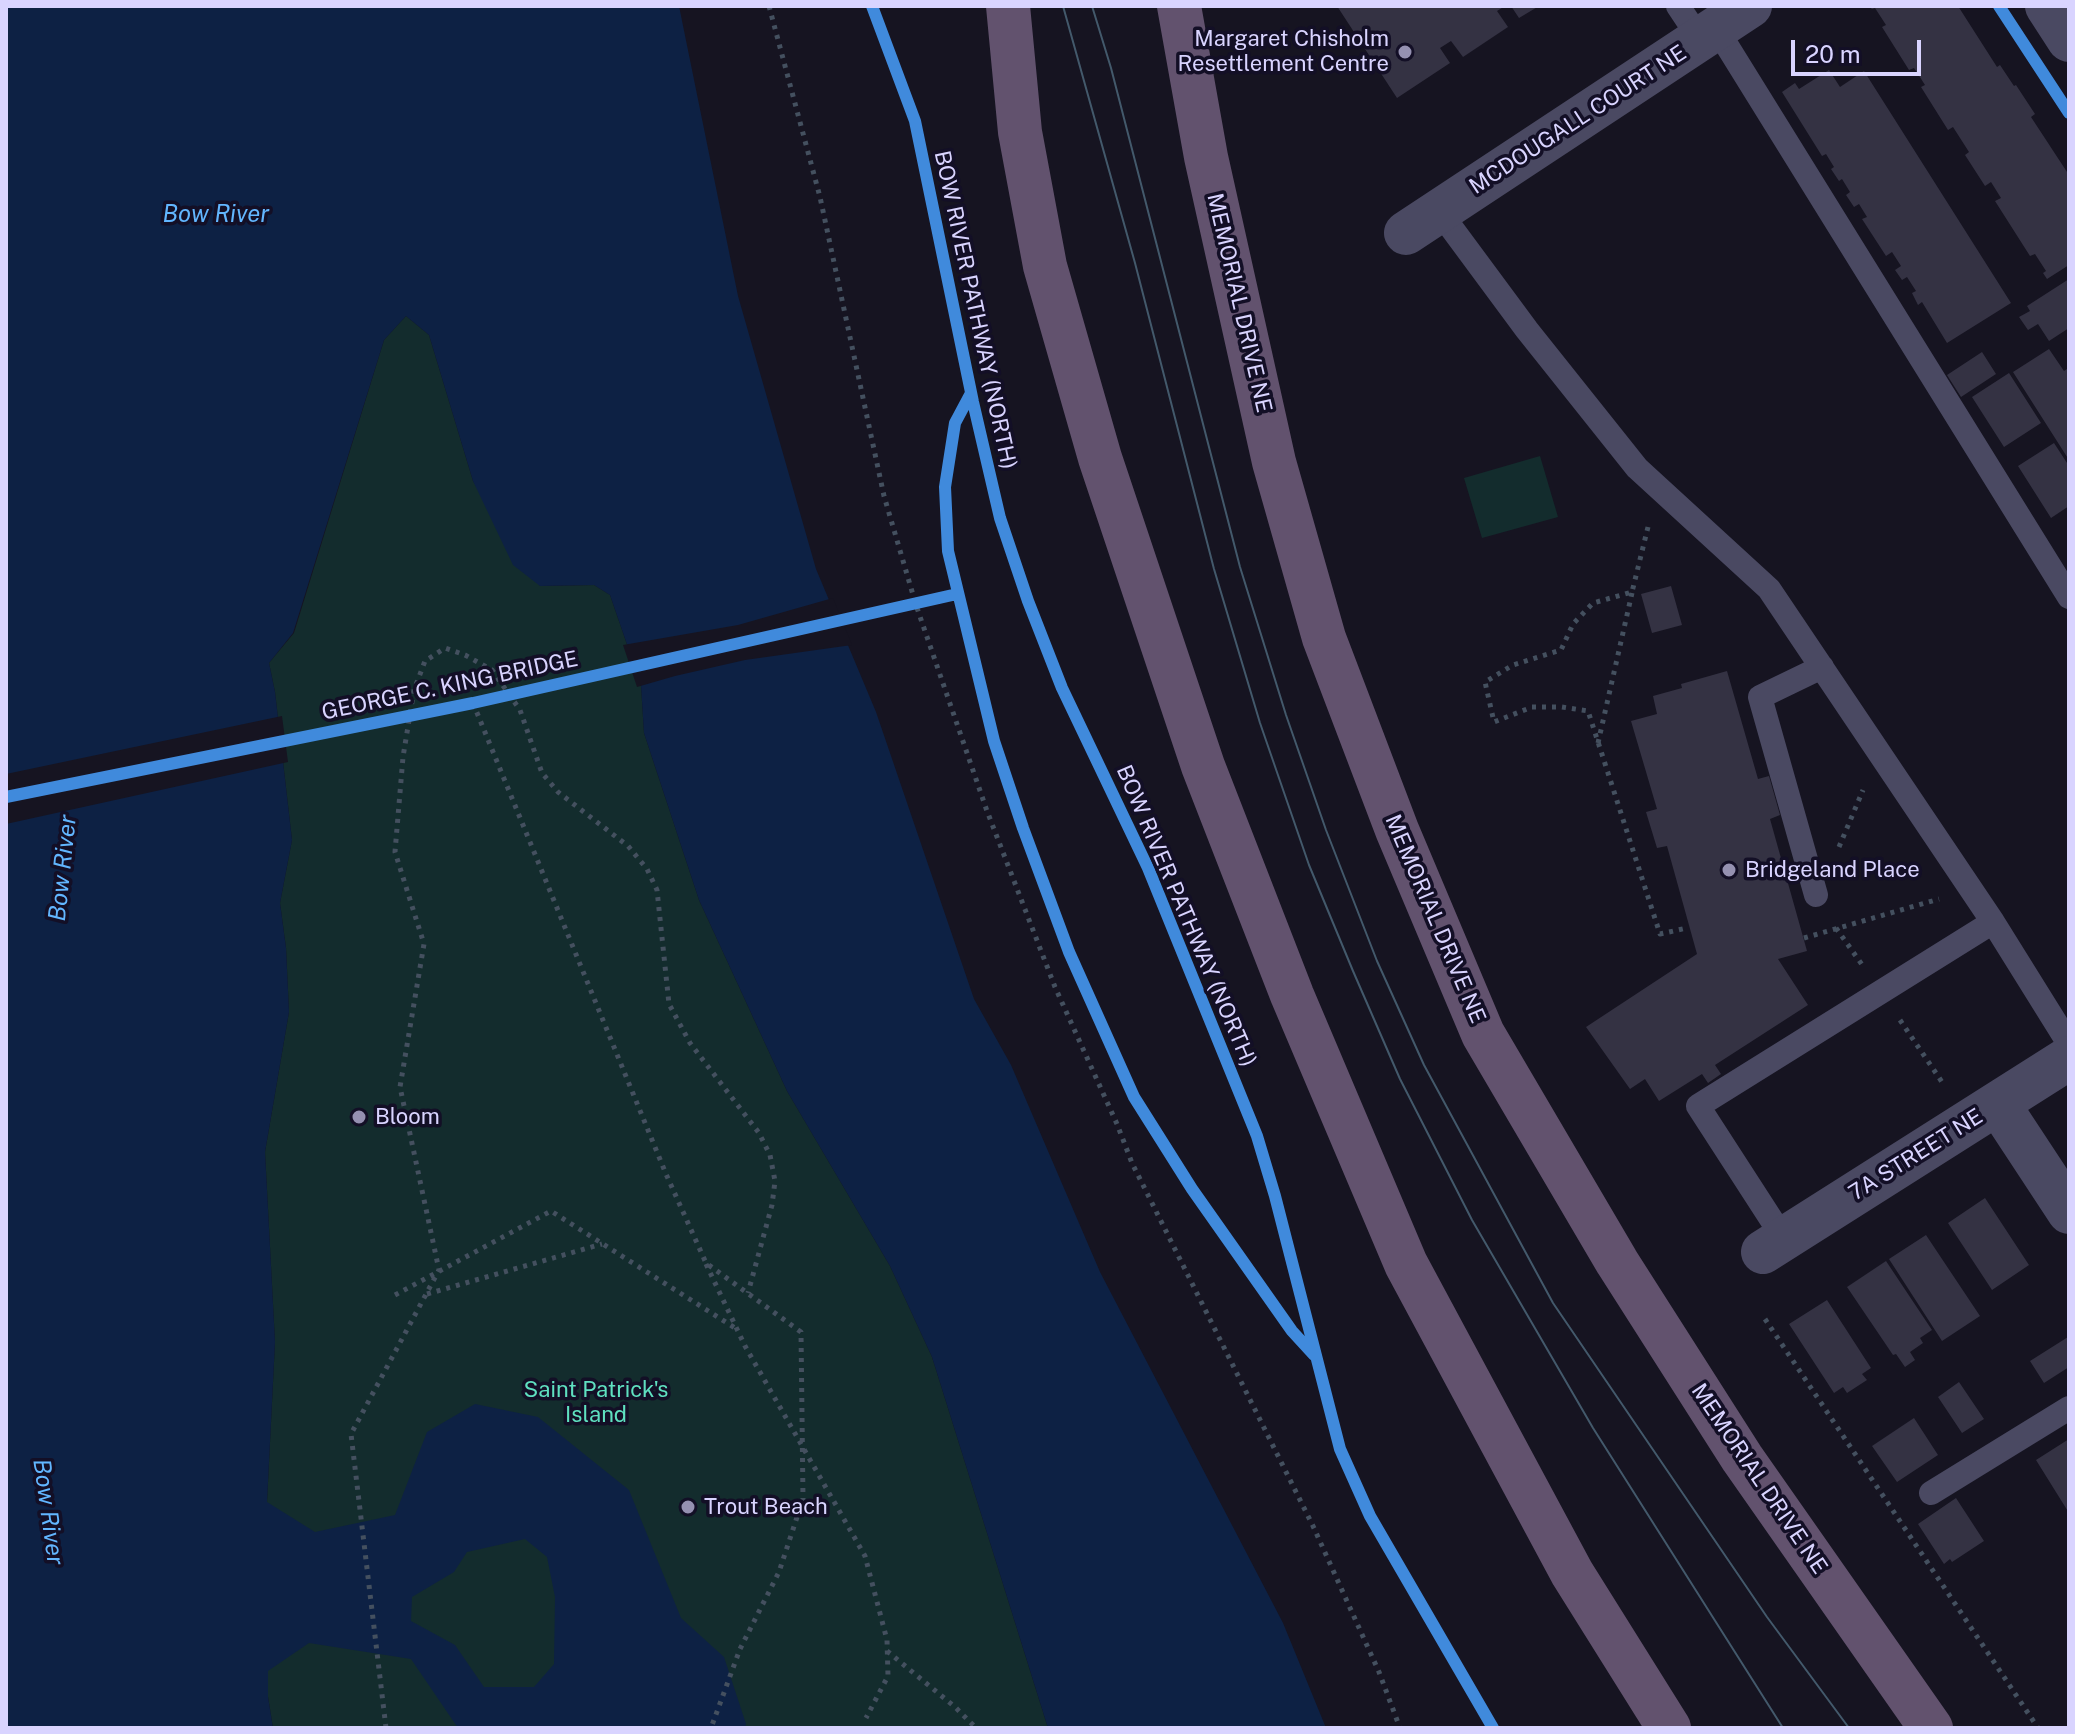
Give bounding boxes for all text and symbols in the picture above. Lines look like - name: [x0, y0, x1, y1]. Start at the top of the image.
- scale bar: [1795, 24, 1925, 74]
- place label: Margaret Chisholm Resettlement Centre: [1178, 26, 1389, 78]
- street label: MCDOUGALL COURT NE: [1465, 40, 1691, 200]
- text: 20 m: [1805, 40, 1861, 68]
- marker: Margaret Chisholm Resettlement Centre: [1396, 43, 1414, 61]
- street label: BOW RIVER PATHWAY (NORTH): [928, 148, 1022, 472]
- street label: MEMORIAL DRIVE NE: [1201, 191, 1277, 415]
- water label: Bow River: [163, 201, 269, 229]
- street label: GEORGE C. KING BRIDGE: [319, 646, 581, 726]
- street label: BOW RIVER PATHWAY (NORTH): [1110, 761, 1262, 1071]
- street label: MEMORIAL DRIVE NE: [1379, 811, 1491, 1027]
- water label: Bow River: [43, 813, 83, 923]
- place label: Bridgeland Place: [1745, 857, 1920, 883]
- marker: Bridgeland Place: [1720, 861, 1738, 879]
- street label: 7A STREET NE: [1844, 1103, 1988, 1207]
- place label: Bloom: [375, 1104, 440, 1130]
- marker: Bloom: [350, 1108, 368, 1126]
- park label: Saint Patrick's Island: [524, 1377, 668, 1428]
- street label: MEMORIAL DRIVE NE: [1685, 1379, 1833, 1579]
- water label: Bow River: [26, 1457, 70, 1567]
- place label: Trout Beach: [704, 1494, 828, 1520]
- marker: Trout Beach: [679, 1498, 697, 1516]

